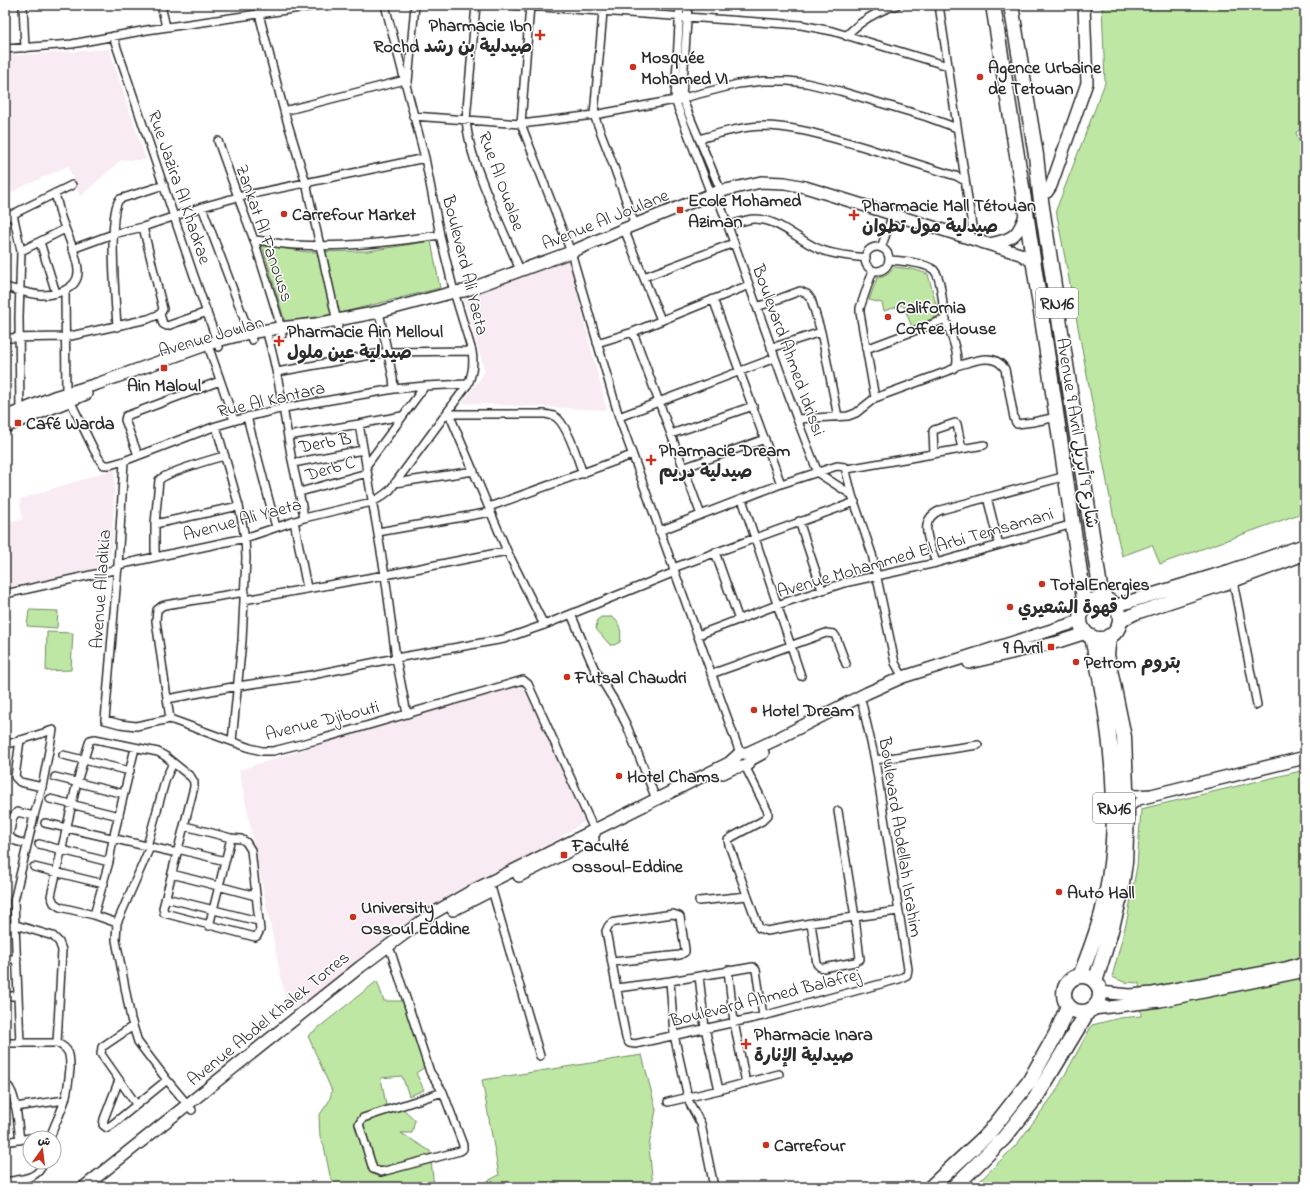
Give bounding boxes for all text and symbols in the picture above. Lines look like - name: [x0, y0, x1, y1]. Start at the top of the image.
- place label: Pharmacie Ibn Rochd صيدلية بن رشد: [373, 14, 532, 61]
- marker: Pharmacie Ibn Rochd صيدلية بن رشد: [535, 30, 545, 40]
- place label: Mosquée Mohamed VI: [641, 46, 728, 93]
- place label: Agence Urbaine de Tetouan: [988, 56, 1102, 103]
- marker: Mosquée Mohamed VI: [628, 62, 638, 72]
- marker: Agence Urbaine de Tetouan: [975, 72, 985, 82]
- street label: Rue Jazira Al Khadrae: [140, 107, 217, 269]
- street label: Rue Al Oualae: [470, 128, 530, 236]
- street label: Zankat Al Fanouss: [227, 161, 299, 306]
- street label: Avenue Al Joulane: [538, 183, 674, 258]
- place label: Ecole Mohamed Aziman: [688, 189, 802, 236]
- street label: Boulevard Ali Yaeta: [434, 192, 494, 338]
- place label: Pharmacie Mall Tétouan صيدلية مول تطوان: [862, 194, 1036, 241]
- place label: Carrefour Market: [292, 203, 417, 229]
- marker: Ecole Mohamed Aziman: [675, 205, 685, 215]
- marker: Carrefour Market: [279, 209, 289, 219]
- marker: Pharmacie Mall Tétouan صيدلية مول تطوان: [849, 210, 859, 220]
- street label: Boulevard Ahmed Idrissi: [744, 260, 830, 440]
- road number: RN16: [1036, 288, 1078, 318]
- place label: California Coffee House: [896, 296, 997, 343]
- street label: Avenue Joulan: [156, 310, 267, 365]
- marker: California Coffee House: [883, 312, 893, 322]
- place label: Pharmacie Ain Melloul صيدلية عين ملول: [287, 320, 443, 367]
- marker: Pharmacie Ain Melloul صيدلية عين ملول: [274, 336, 284, 346]
- street label: Avenue 9 Avril شارع 9 أبريل: [1048, 336, 1104, 530]
- marker: Ain Maloul: [159, 363, 169, 373]
- place label: Ain Maloul: [127, 374, 201, 400]
- street label: Rue Al Kantara: [215, 376, 328, 426]
- place label: Café Warda: [26, 412, 115, 438]
- marker: Café Warda: [13, 418, 23, 428]
- street label: Derb B: [296, 427, 354, 462]
- place label: Pharmacie Dream صيدلية دريم: [659, 439, 790, 486]
- street label: Derb C: [302, 450, 359, 490]
- marker: Pharmacie Dream صيدلية دريم: [646, 455, 656, 465]
- street label: Avenue Ali Yaeta: [180, 493, 305, 549]
- street label: Avenue Mohammed El Arbi Temsamani: [774, 502, 1057, 606]
- street label: Avenue Alladikia: [85, 529, 119, 650]
- place label: TotalEnergies: [1050, 573, 1150, 600]
- marker: TotalEnergies: [1037, 579, 1047, 589]
- place label: قهوة الشعيري: [1018, 596, 1118, 622]
- marker: قهوة الشعيري: [1005, 602, 1015, 612]
- place label: 9 Avril: [1002, 636, 1043, 662]
- marker: 9 Avril: [1046, 642, 1056, 652]
- place label: Petrom بتروم: [1084, 651, 1181, 677]
- marker: Petrom بتروم: [1071, 657, 1081, 667]
- place label: Futsal Chawdri: [574, 666, 687, 692]
- marker: Futsal Chawdri: [562, 672, 572, 682]
- street label: Avenue Djibouti: [263, 695, 382, 749]
- place label: Hotel Dream: [762, 699, 854, 725]
- marker: Hotel Dream: [749, 705, 759, 715]
- street label: Boulevard Abdellah Ibrahim: [870, 735, 928, 939]
- place label: Hotel Chams: [627, 765, 720, 791]
- marker: Hotel Chams: [614, 771, 624, 781]
- road number: RN16: [1093, 793, 1135, 823]
- place label: Faculté Ossoul-Eddine: [571, 834, 684, 881]
- marker: Faculté Ossoul-Eddine: [559, 850, 569, 860]
- place label: Auto Hall: [1067, 881, 1134, 907]
- marker: Auto Hall: [1054, 887, 1064, 897]
- place label: University Ossoul Eddine: [361, 896, 471, 943]
- marker: University Ossoul Eddine: [348, 912, 358, 922]
- street label: Avenue Abdel Khalek Torres: [182, 946, 356, 1093]
- street label: Boulevard Ahmed Balafrej: [666, 963, 864, 1035]
- place label: Pharmacie Inara صيدلية الإنارة: [754, 1023, 873, 1070]
- marker: Pharmacie Inara صيدلية الإنارة: [741, 1039, 751, 1049]
- north arrow: [22, 1130, 62, 1170]
- text: ش: [36, 1132, 52, 1150]
- place label: Carrefour: [774, 1134, 846, 1160]
- marker: Carrefour: [761, 1140, 771, 1150]

